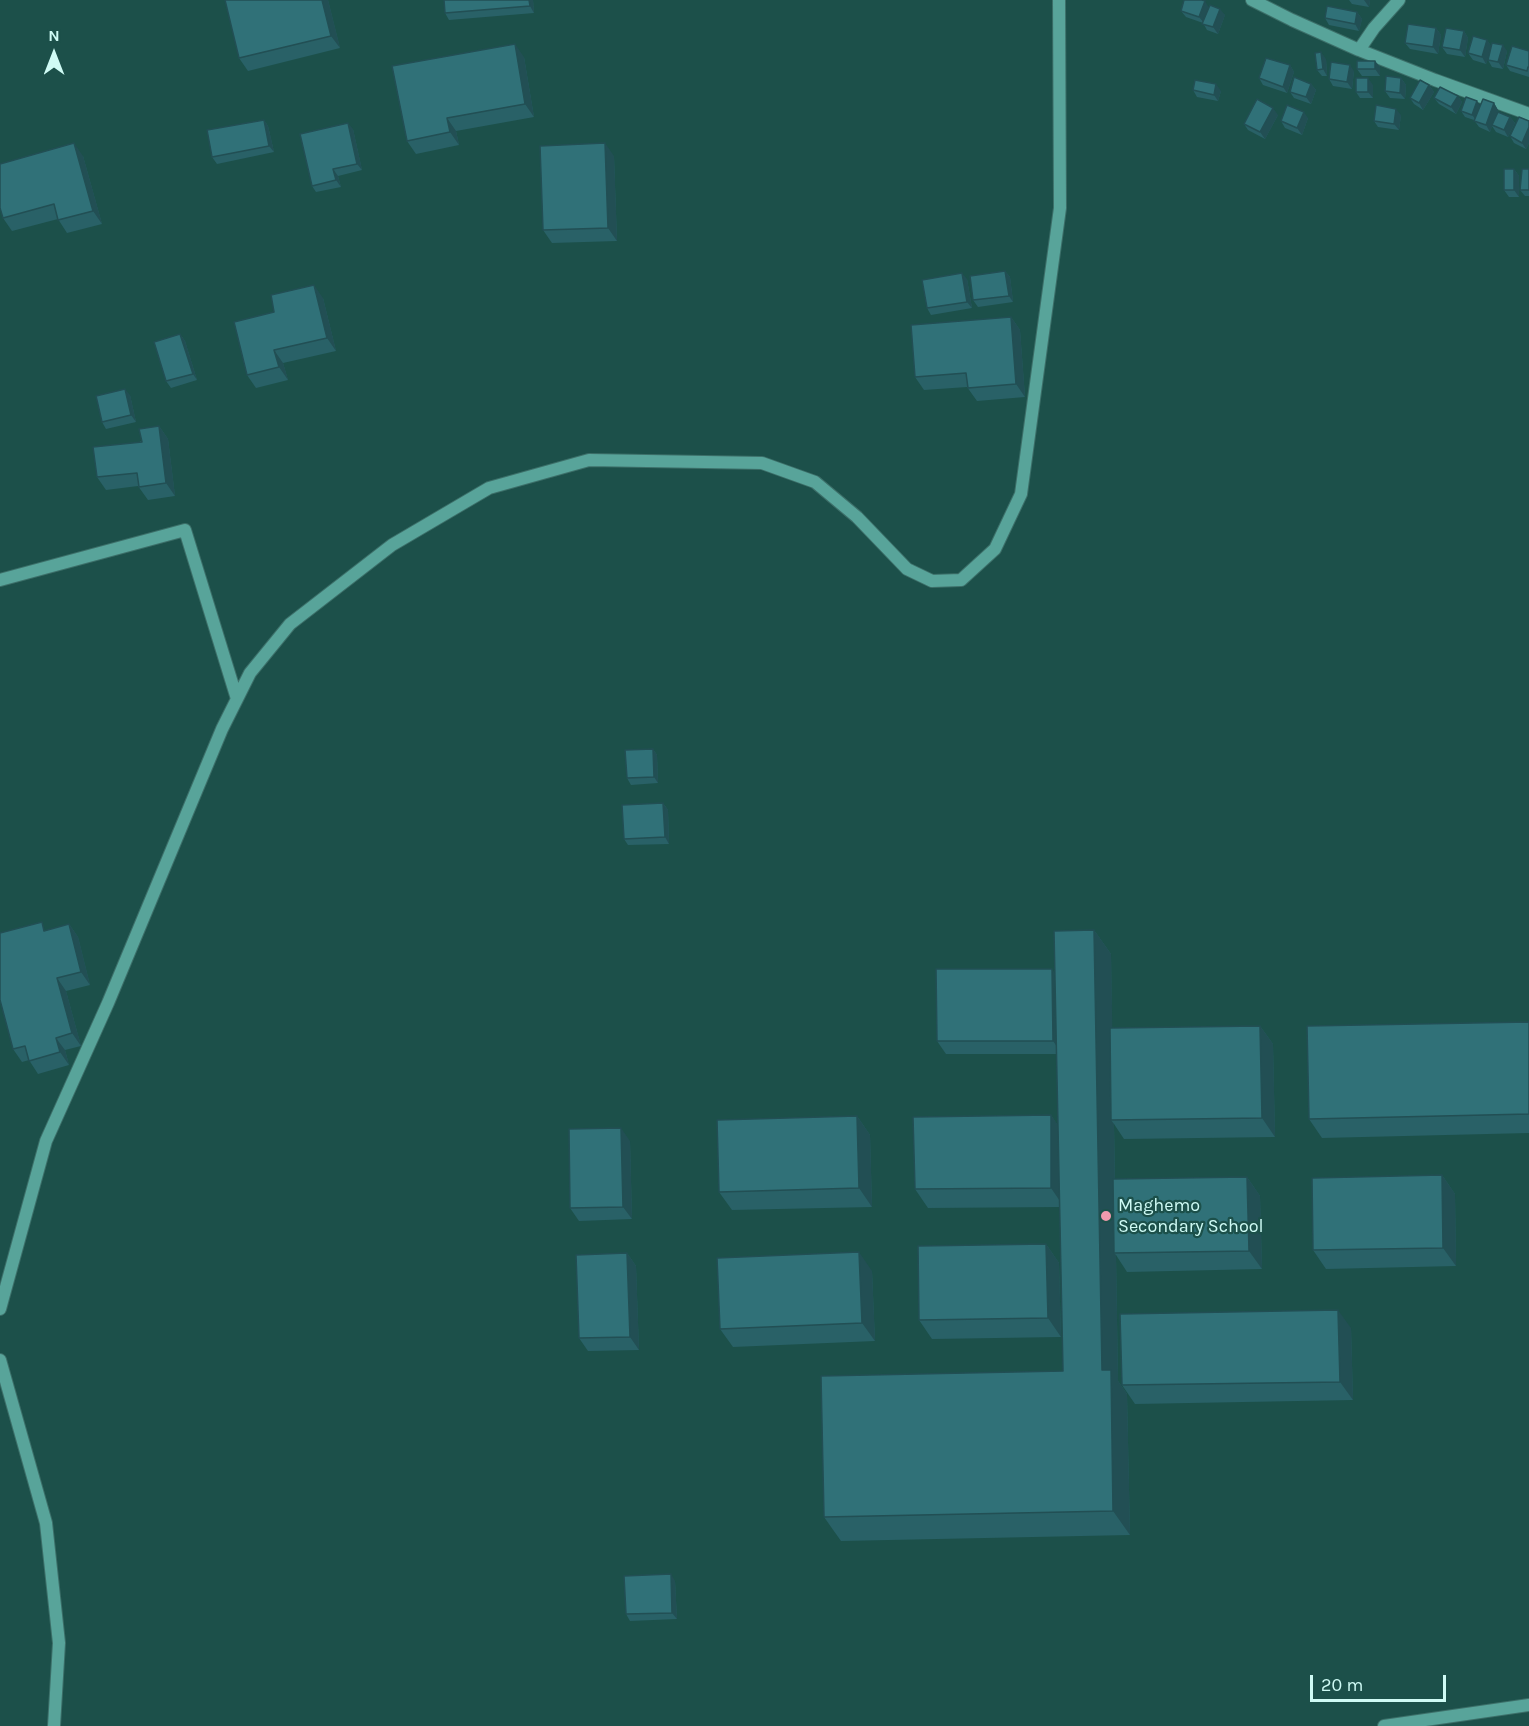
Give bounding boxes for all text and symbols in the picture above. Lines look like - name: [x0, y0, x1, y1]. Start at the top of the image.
- north arrow: [24, 24, 84, 84]
- text: N: [48, 26, 60, 45]
- place label: Maghemo Secondary School: [1118, 1195, 1264, 1238]
- marker: Maghemo Secondary School: [1099, 1209, 1113, 1223]
- scale bar: [1313, 1663, 1450, 1701]
- text: 20 m: [1321, 1674, 1363, 1696]

